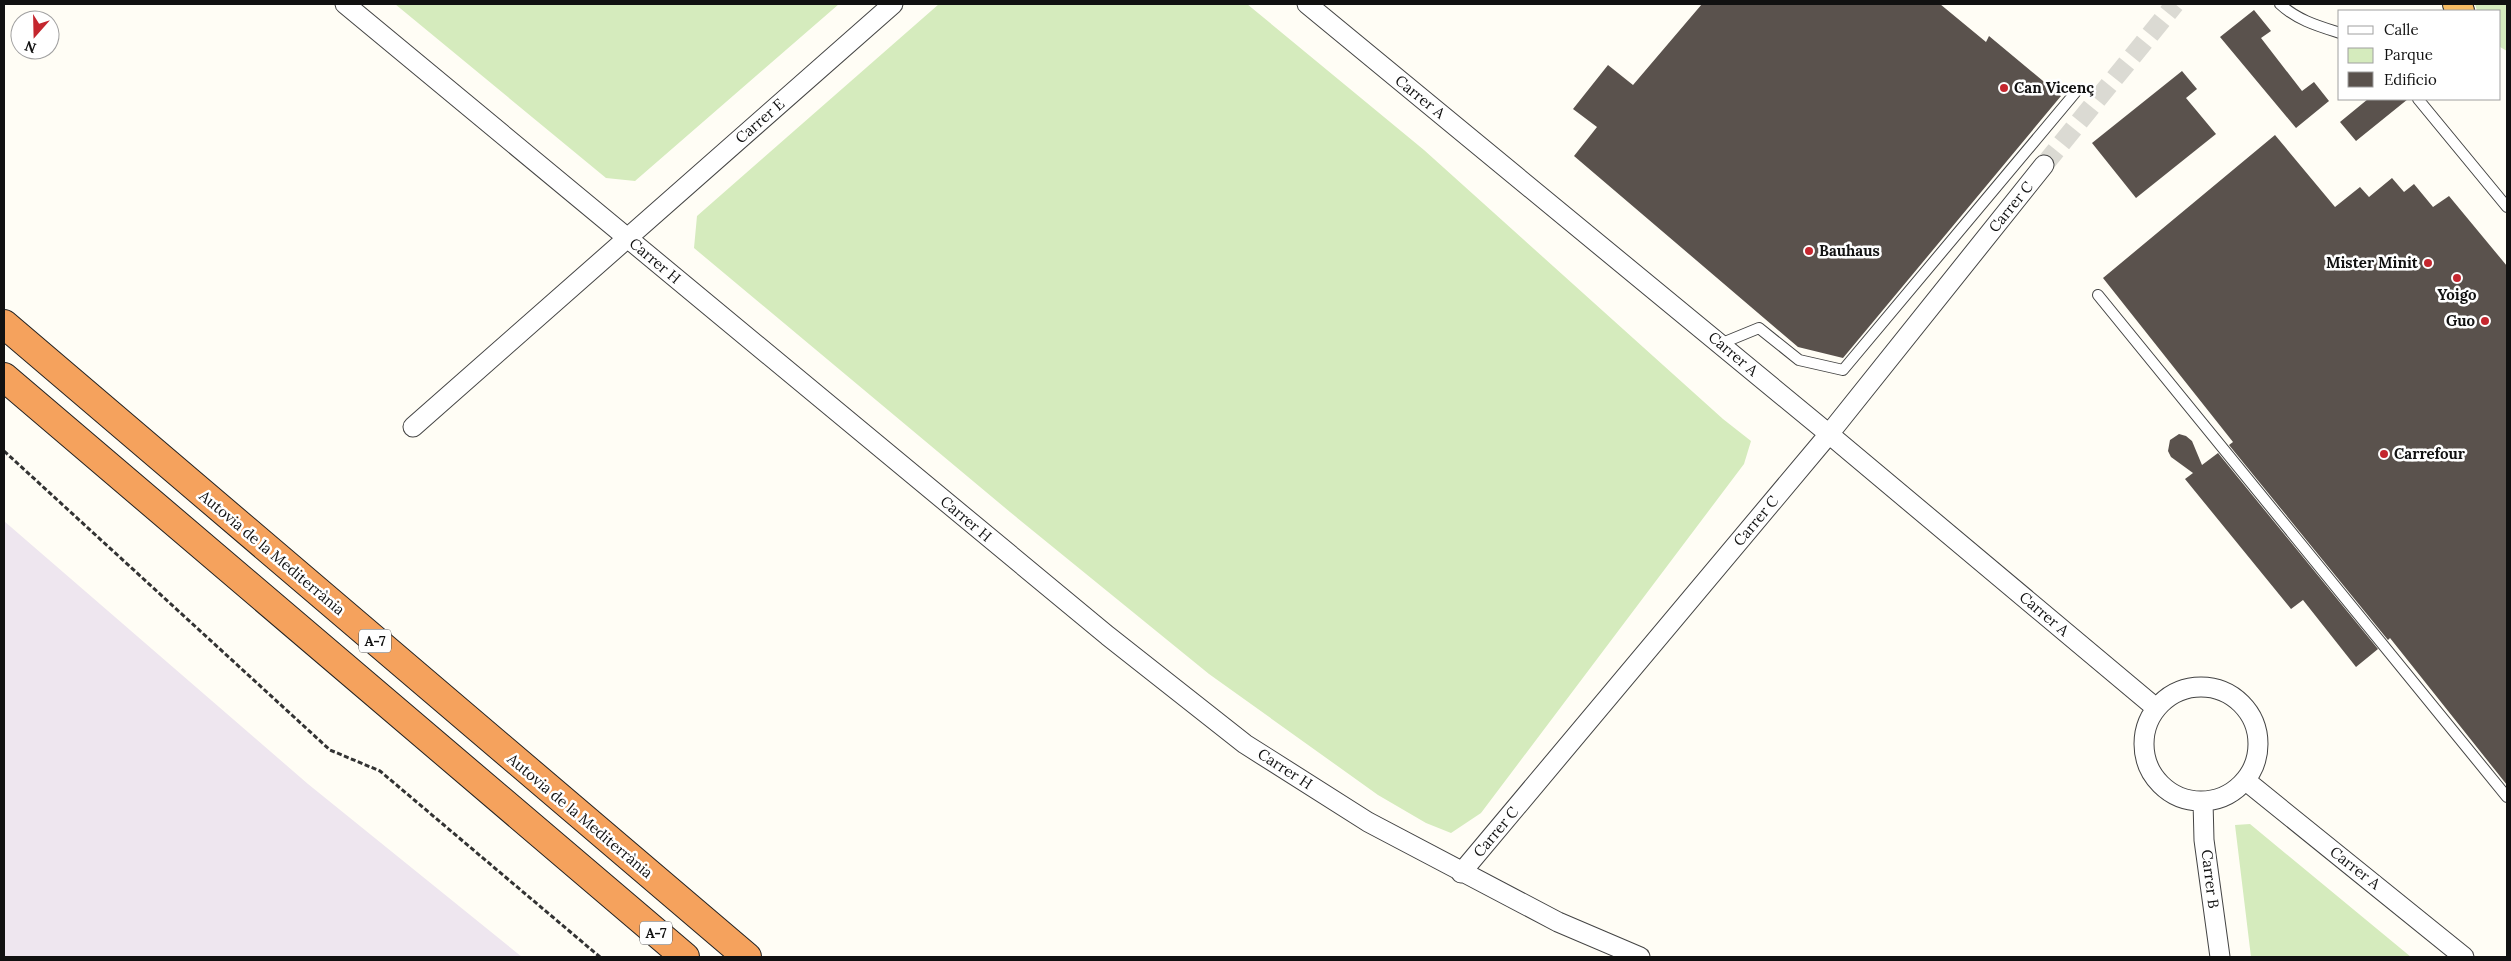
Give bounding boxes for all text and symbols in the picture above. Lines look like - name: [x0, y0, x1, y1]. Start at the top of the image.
- north arrow: [10, 10, 60, 60]
- legend: [2338, 10, 2501, 100]
- text: Calle: [2384, 20, 2419, 39]
- text: N: [22, 37, 39, 58]
- text: Parque: [2384, 45, 2433, 64]
- text: Edificio: [2384, 70, 2437, 89]
- street label: Carrer A: [1391, 71, 1450, 123]
- place label: Can Vicenç: [2014, 78, 2094, 97]
- marker: Can Vicenç: [1998, 82, 2010, 94]
- street label: Carrer E: [731, 94, 788, 147]
- street label: Carrer C: [1984, 177, 2037, 236]
- street label: Carrer H: [626, 234, 685, 288]
- place label: Bauhaus: [1819, 241, 1880, 260]
- marker: Bauhaus: [1803, 245, 1815, 257]
- place label: Mister Minit: [2326, 253, 2419, 272]
- marker: Mister Minit: [2422, 257, 2434, 269]
- marker: Yoigo: [2451, 272, 2463, 284]
- place label: Yoigo: [2438, 285, 2477, 304]
- place label: Guo: [2446, 311, 2476, 330]
- marker: Guo: [2479, 315, 2491, 327]
- street label: Carrer A: [1705, 327, 1763, 380]
- place label: Carrefour: [2394, 444, 2466, 463]
- marker: Carrefour: [2378, 448, 2390, 460]
- street label: Autovia de la Mediterrània: [195, 486, 349, 619]
- street label: Carrer C: [1729, 491, 1783, 550]
- street label: Carrer H: [937, 492, 996, 546]
- street label: Carrer A: [2016, 587, 2074, 640]
- road number: A-7: [359, 630, 391, 652]
- street label: Carrer H: [1254, 744, 1316, 793]
- street label: Autovia de la Mediterrània: [503, 749, 657, 882]
- street label: Carrer C: [1469, 802, 1523, 861]
- street label: Carrer A: [2326, 842, 2385, 894]
- street label: Carrer B: [2197, 848, 2224, 909]
- road number: A-7: [640, 921, 672, 944]

